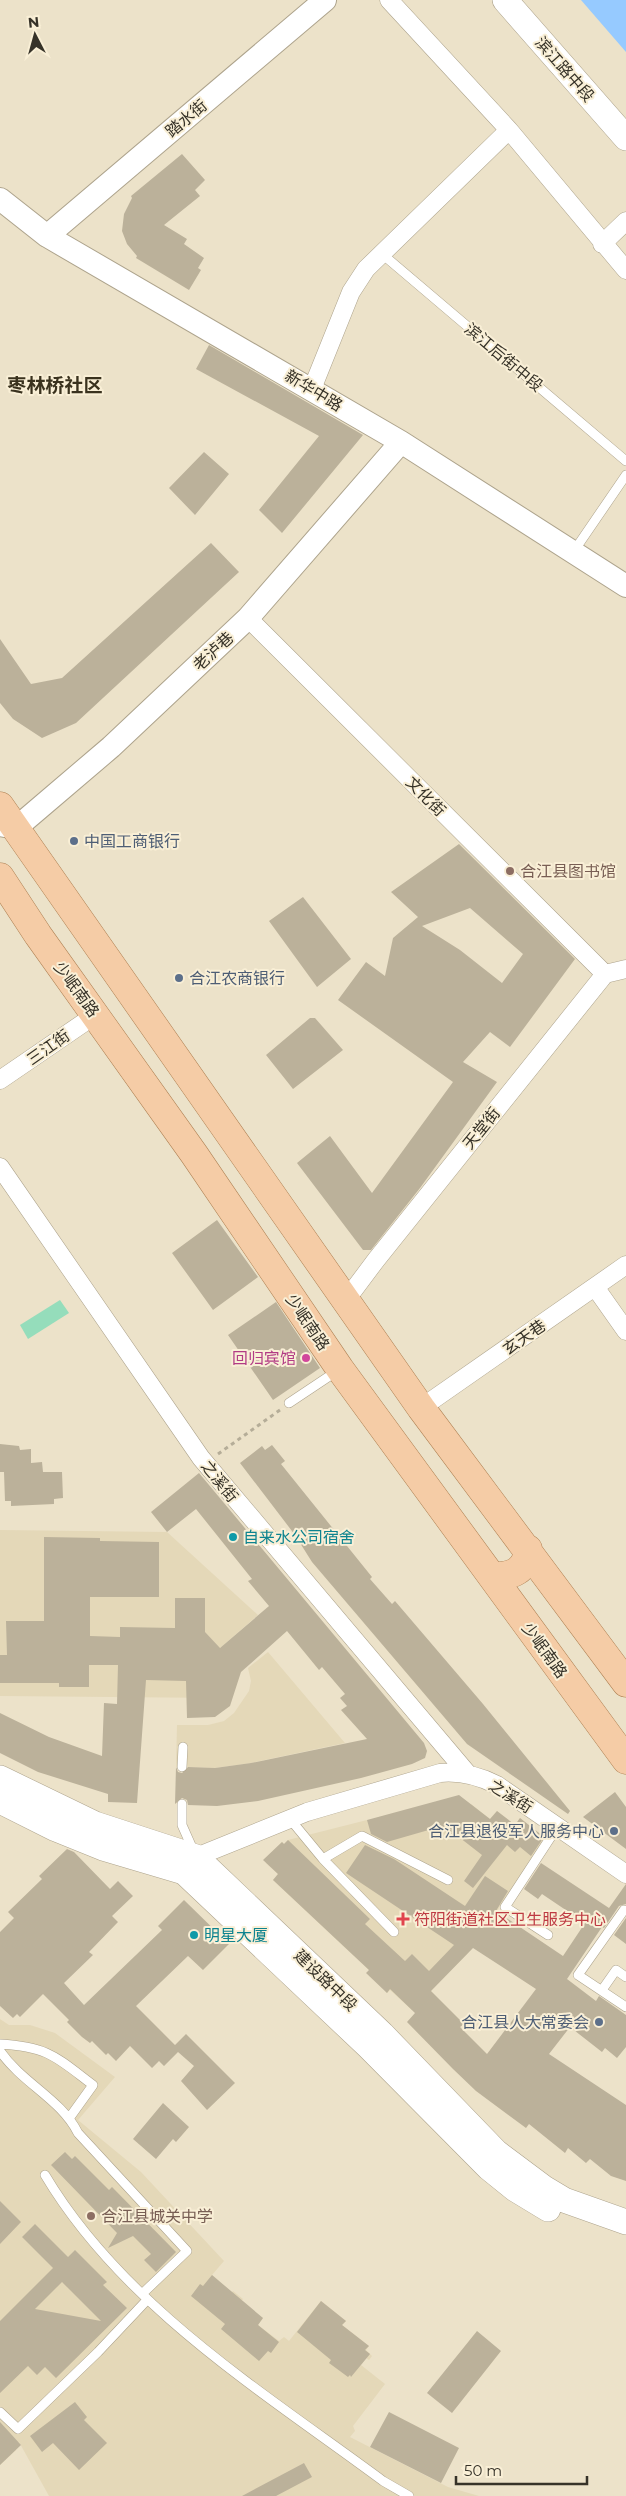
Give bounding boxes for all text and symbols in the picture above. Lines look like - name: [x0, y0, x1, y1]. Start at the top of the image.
- north arrow: [10, 10, 60, 60]
- text: N: [27, 13, 40, 32]
- street label: 滨江路中段: [531, 33, 598, 106]
- street label: 踏水街: [162, 96, 211, 141]
- street label: 滨江后街中段: [461, 319, 547, 396]
- street label: 新华中路: [281, 366, 346, 415]
- district label: 枣林桥社区: [7, 374, 103, 397]
- street label: 老泸巷: [189, 628, 237, 675]
- street label: 文化街: [402, 773, 449, 820]
- place label: 中国工商银行: [84, 832, 180, 851]
- marker: 中国工商银行: [68, 835, 80, 847]
- place label: 合江县图书馆: [520, 862, 616, 881]
- marker: 合江县图书馆: [504, 865, 516, 877]
- street label: 少岷南路: [50, 958, 103, 1021]
- place label: 合江农商银行: [189, 969, 285, 988]
- marker: 合江农商银行: [173, 972, 185, 984]
- street label: 三江街: [23, 1026, 73, 1069]
- street label: 天堂街: [459, 1104, 504, 1153]
- street label: 少岷南路: [282, 1290, 333, 1354]
- street label: 玄天巷: [499, 1316, 549, 1359]
- place label: 回归宾馆: [232, 1349, 296, 1368]
- marker: 回归宾馆: [300, 1352, 312, 1364]
- street label: 之溪街: [197, 1457, 242, 1506]
- place label: 自来水公司宿舍: [243, 1528, 355, 1547]
- marker: 自来水公司宿舍: [227, 1531, 239, 1543]
- street label: 少岷南路: [518, 1619, 571, 1682]
- street label: 之溪街: [485, 1776, 536, 1817]
- place label: 合江县退役军人服务中心: [428, 1822, 604, 1841]
- marker: 合江县退役军人服务中心: [608, 1825, 620, 1837]
- place label: 符阳街道社区卫生服务中心: [414, 1910, 606, 1929]
- marker: 符阳街道社区卫生服务中心: [396, 1912, 410, 1926]
- place label: 明星大厦: [204, 1926, 268, 1945]
- marker: 明星大厦: [188, 1929, 200, 1941]
- street label: 建设路中段: [290, 1946, 361, 2015]
- place label: 合江县人大常委会: [461, 2013, 589, 2032]
- marker: 合江县人大常委会: [593, 2016, 605, 2028]
- place label: 合江县城关中学: [101, 2207, 213, 2226]
- marker: 合江县城关中学: [85, 2210, 97, 2222]
- scale bar: [456, 2454, 587, 2486]
- text: 50 m: [464, 2461, 502, 2480]

